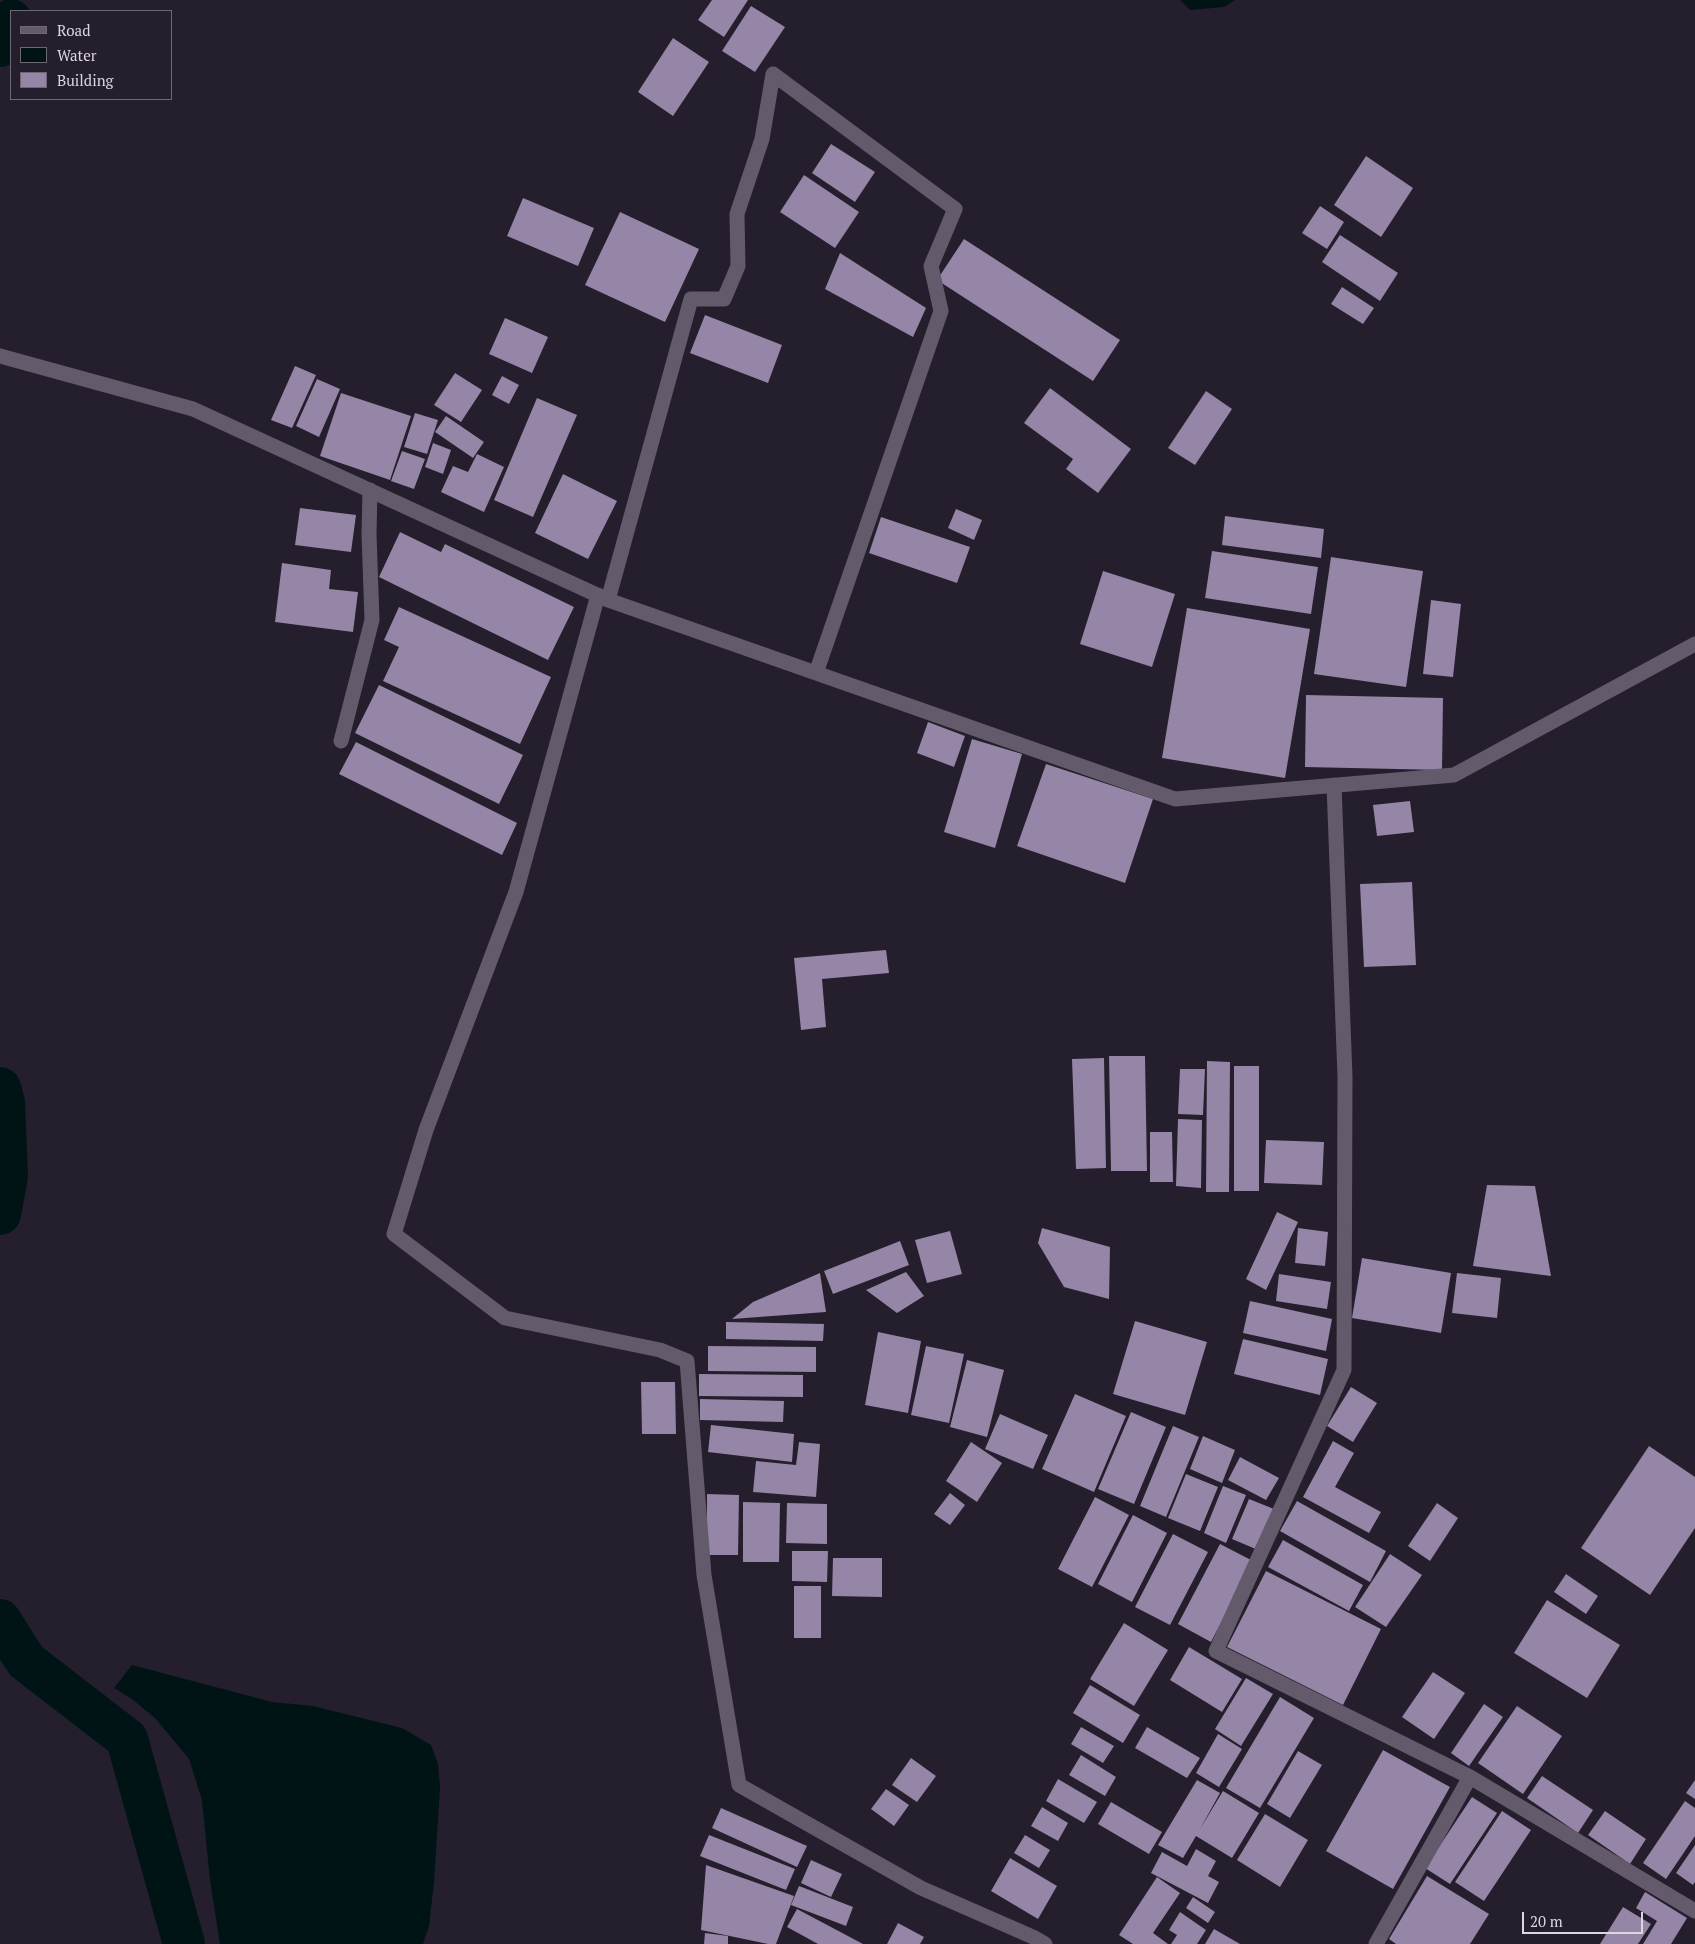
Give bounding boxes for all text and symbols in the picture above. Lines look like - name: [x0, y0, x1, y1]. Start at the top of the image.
- legend: [10, 10, 172, 100]
- text: Road: [57, 20, 90, 40]
- text: Water: [57, 45, 96, 65]
- text: Building: [57, 70, 114, 90]
- scale bar: [1525, 1902, 1646, 1934]
- text: 20 m: [1530, 1911, 1563, 1931]

